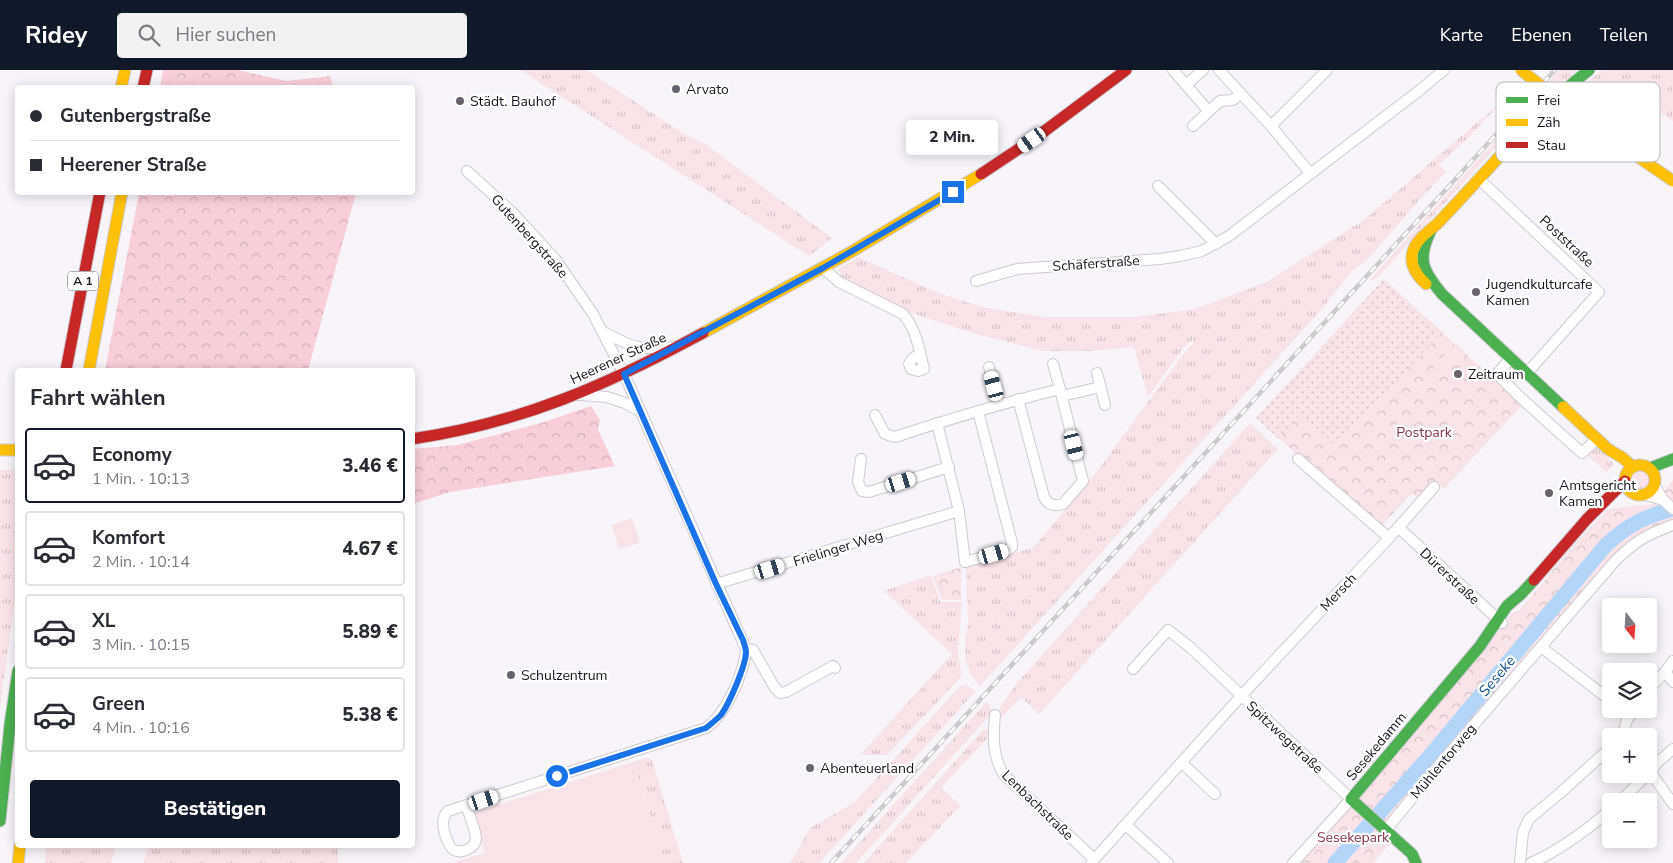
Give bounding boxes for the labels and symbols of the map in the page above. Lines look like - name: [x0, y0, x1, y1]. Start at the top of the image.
- place label: Arvato: [686, 80, 729, 99]
- legend: [1496, 82, 1660, 162]
- marker: Arvato: [670, 83, 682, 95]
- text: Frei: [1537, 91, 1560, 110]
- place label: Städt. Bauhof: [470, 92, 556, 111]
- marker: Städt. Bauhof: [454, 95, 466, 107]
- text: Zäh: [1537, 113, 1560, 132]
- callout: 2 Min.: [907, 119, 999, 154]
- car: [1015, 125, 1048, 155]
- text: Stau: [1537, 136, 1566, 155]
- route end: [942, 181, 964, 203]
- street label: Gutenbergstraße: [487, 190, 572, 282]
- street label: Poststraße: [1535, 211, 1598, 271]
- street label: Schäferstraße: [1052, 251, 1140, 276]
- road number: A 1: [68, 272, 98, 290]
- place label: Jugendkulturcafe Kamen: [1485, 275, 1592, 310]
- marker: Jugendkulturcafe Kamen: [1470, 286, 1482, 298]
- street label: Heerener Straße: [567, 328, 669, 389]
- place label: Zeitraum: [1468, 365, 1524, 384]
- marker: Zeitraum: [1452, 368, 1464, 380]
- car: [982, 370, 1005, 402]
- park label: Postpark: [1396, 423, 1453, 442]
- car: [1063, 429, 1084, 461]
- car: [884, 470, 917, 494]
- place label: Amtsgericht Kamen: [1559, 476, 1636, 511]
- marker: Amtsgericht Kamen: [1543, 487, 1555, 499]
- street label: Frielinger Weg: [791, 526, 885, 571]
- car: [977, 543, 1010, 565]
- street label: Dürerstraße: [1416, 544, 1484, 609]
- car: [753, 557, 786, 581]
- street label: Mersch: [1316, 569, 1361, 615]
- north arrow: [1602, 598, 1658, 652]
- water label: Seseke: [1474, 651, 1520, 701]
- place label: Schulzentrum: [521, 666, 608, 685]
- marker: Schulzentrum: [505, 669, 517, 681]
- street label: Spitzwegstraße: [1242, 697, 1327, 778]
- street label: Sesekedamm: [1342, 708, 1411, 785]
- street label: Mühlentorweg: [1406, 720, 1480, 803]
- place label: Abenteuerland: [820, 759, 914, 778]
- marker: Abenteuerland: [804, 762, 816, 774]
- route start: [546, 765, 568, 787]
- street label: Lenbachstraße: [998, 766, 1078, 844]
- car: [467, 788, 500, 812]
- park label: Sesekepark: [1317, 828, 1390, 847]

